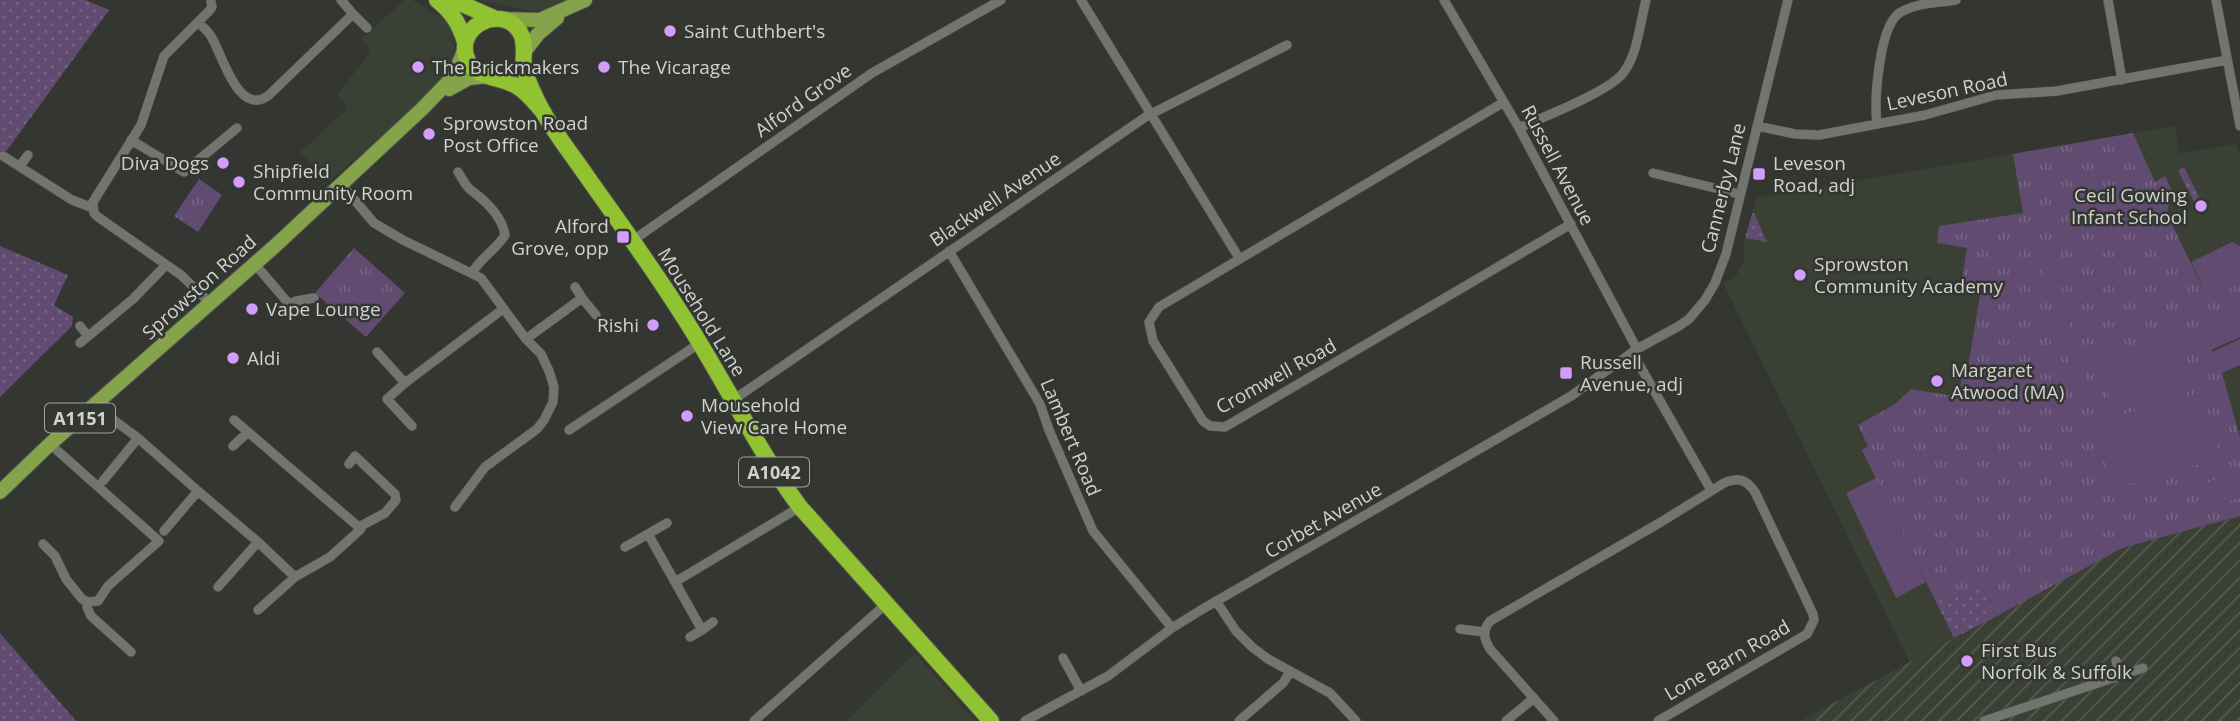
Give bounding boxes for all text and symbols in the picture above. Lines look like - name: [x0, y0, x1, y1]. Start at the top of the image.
- place label: Saint Cuthbert's: [684, 18, 825, 44]
- marker: Saint Cuthbert's: [662, 23, 678, 39]
- place label: The Brickmakers: [432, 54, 579, 80]
- place label: The Vicarage: [618, 54, 731, 80]
- street label: Alford Grove: [750, 57, 856, 143]
- marker: The Brickmakers: [410, 59, 426, 75]
- marker: The Vicarage: [596, 59, 612, 75]
- street label: Leveson Road: [1884, 65, 2010, 117]
- street label: Russell Avenue: [1515, 100, 1601, 230]
- place label: Sprowston Road Post Office: [443, 110, 588, 158]
- street label: Cannerby Lane: [1694, 120, 1752, 256]
- marker: Sprowston Road Post Office: [421, 126, 437, 142]
- street label: Blackwell Avenue: [924, 146, 1066, 252]
- place label: Diva Dogs: [121, 150, 209, 176]
- place label: Leveson Road, adj: [1773, 150, 1855, 198]
- marker: Diva Dogs: [215, 155, 231, 171]
- place label: Shipfield Community Room: [253, 158, 413, 206]
- marker: Leveson Road, adj: [1751, 166, 1767, 182]
- marker: Shipfield Community Room: [231, 174, 247, 190]
- place label: Cecil Gowing Infant School: [2071, 182, 2187, 230]
- marker: Cecil Gowing Infant School: [2193, 198, 2209, 214]
- place label: Alford Grove, opp: [511, 213, 609, 261]
- street label: Sprowston Road: [136, 229, 262, 345]
- marker: Alford Grove, opp: [615, 229, 631, 245]
- street label: Mousehold Lane: [652, 243, 752, 381]
- place label: Sprowston Community Academy: [1814, 251, 2003, 299]
- marker: Sprowston Community Academy: [1792, 267, 1808, 283]
- place label: Vape Lounge: [266, 296, 381, 322]
- marker: Vape Lounge: [244, 301, 260, 317]
- place label: Rishi: [597, 312, 639, 338]
- marker: Rishi: [645, 317, 661, 333]
- street label: Cromwell Road: [1211, 332, 1341, 420]
- place label: Aldi: [247, 345, 280, 371]
- place label: Russell Avenue, adj: [1580, 349, 1683, 397]
- marker: Aldi: [225, 350, 241, 366]
- place label: Margaret Atwood (MA): [1951, 357, 2064, 405]
- marker: Russell Avenue, adj: [1558, 365, 1574, 381]
- marker: Margaret Atwood (MA): [1929, 373, 1945, 389]
- street label: Lambert Road: [1035, 374, 1107, 500]
- place label: Mousehold View Care Home: [701, 392, 847, 440]
- road number: A1151: [45, 404, 115, 432]
- marker: Mousehold View Care Home: [679, 408, 695, 424]
- road number: A1042: [739, 458, 809, 486]
- street label: Corbet Avenue: [1260, 476, 1386, 564]
- street label: Lone Barn Road: [1659, 613, 1795, 707]
- place label: First Bus Norfolk & Suffolk: [1981, 637, 2132, 685]
- marker: First Bus Norfolk & Suffolk: [1959, 653, 1975, 669]

